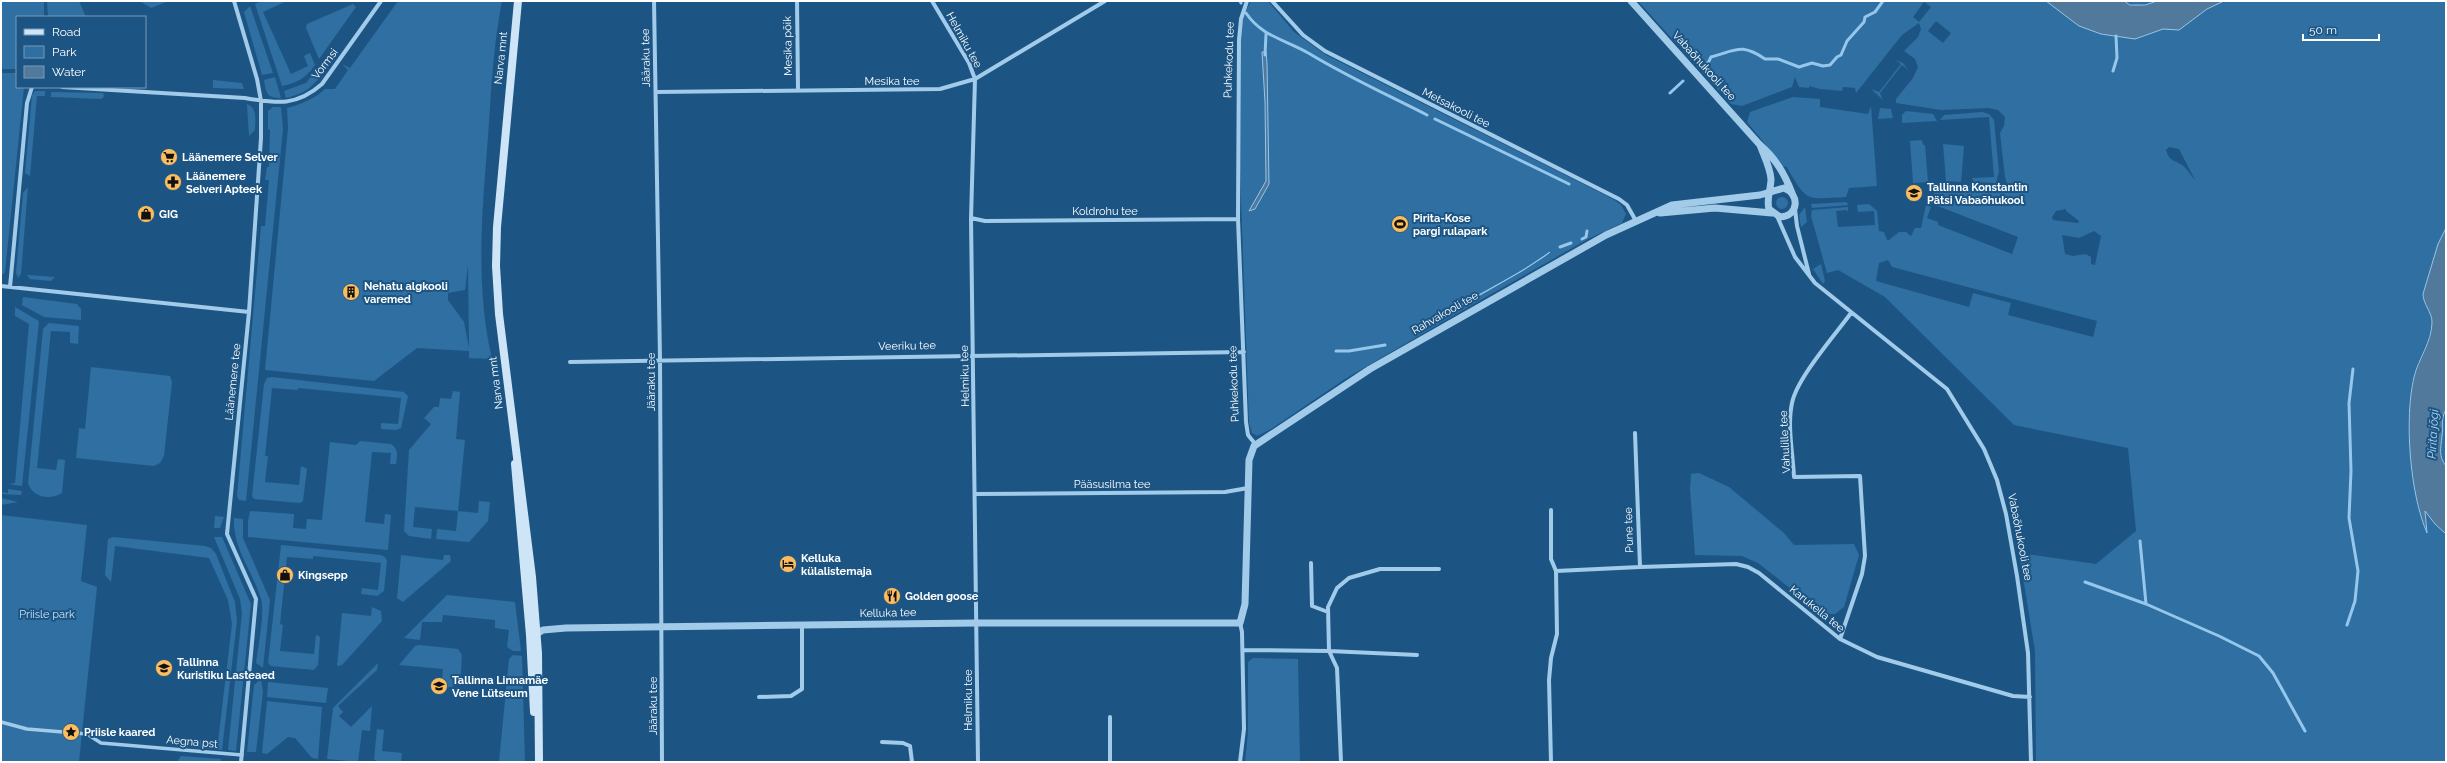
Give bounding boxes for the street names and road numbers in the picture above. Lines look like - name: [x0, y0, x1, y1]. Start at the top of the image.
- street label: Helmiku tee: [943, 10, 985, 71]
- street label: Mesika põik: [781, 16, 795, 76]
- street label: Puhkekodu tee: [1221, 21, 1237, 98]
- street label: Jääraku tee: [639, 28, 653, 87]
- street label: Vabaõhukooli tee: [1670, 29, 1739, 104]
- street label: Narva mnt: [492, 31, 510, 85]
- street label: Vormsi: [309, 46, 341, 82]
- street label: Mesika tee: [865, 75, 920, 88]
- street label: Metsakooli tee: [1420, 85, 1493, 131]
- street label: Koldrohu tee: [1072, 205, 1138, 218]
- street label: Rahvakooli tee: [1410, 288, 1481, 337]
- street label: Veeriku tee: [878, 339, 936, 353]
- street label: Läänemere tee: [222, 342, 244, 421]
- street label: Helmiku tee: [958, 345, 972, 407]
- street label: Puhkekodu tee: [1226, 345, 1242, 422]
- street label: Jääraku tee: [645, 352, 658, 411]
- street label: Narva mnt: [486, 356, 506, 410]
- street label: Vahulille tee: [1777, 410, 1793, 474]
- street label: Pääsusilma tee: [1074, 478, 1151, 491]
- street label: Vabaõhukooli tee: [2005, 492, 2035, 582]
- street label: Pune tee: [1622, 506, 1636, 553]
- street label: Karukella tee: [1787, 583, 1847, 635]
- street label: Kelluka tee: [859, 606, 917, 620]
- street label: Helmiku tee: [962, 669, 975, 731]
- street label: Jääraku tee: [647, 676, 660, 735]
- street label: Aegna pst: [166, 733, 219, 751]

